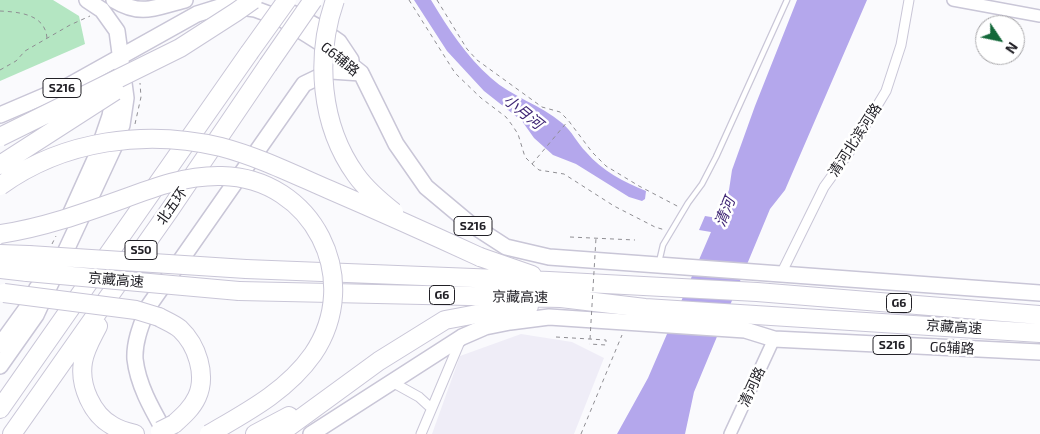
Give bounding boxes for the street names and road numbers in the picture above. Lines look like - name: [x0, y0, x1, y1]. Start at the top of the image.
- street label: G6辅路: [317, 38, 363, 80]
- road number: S216: [43, 78, 81, 98]
- street label: 清河北滨河路: [825, 100, 885, 180]
- street label: 北五环: [153, 184, 191, 228]
- road number: S216: [454, 217, 492, 236]
- road number: S50: [125, 240, 157, 260]
- street label: 京藏高速: [87, 269, 145, 291]
- road number: G6: [430, 286, 454, 304]
- street label: 京藏高速: [492, 288, 548, 306]
- road number: G6: [886, 294, 912, 312]
- street label: 京藏高速: [925, 317, 983, 337]
- road number: S216: [873, 336, 911, 354]
- street label: G6辅路: [929, 338, 975, 358]
- street label: 清河路: [736, 364, 768, 410]

